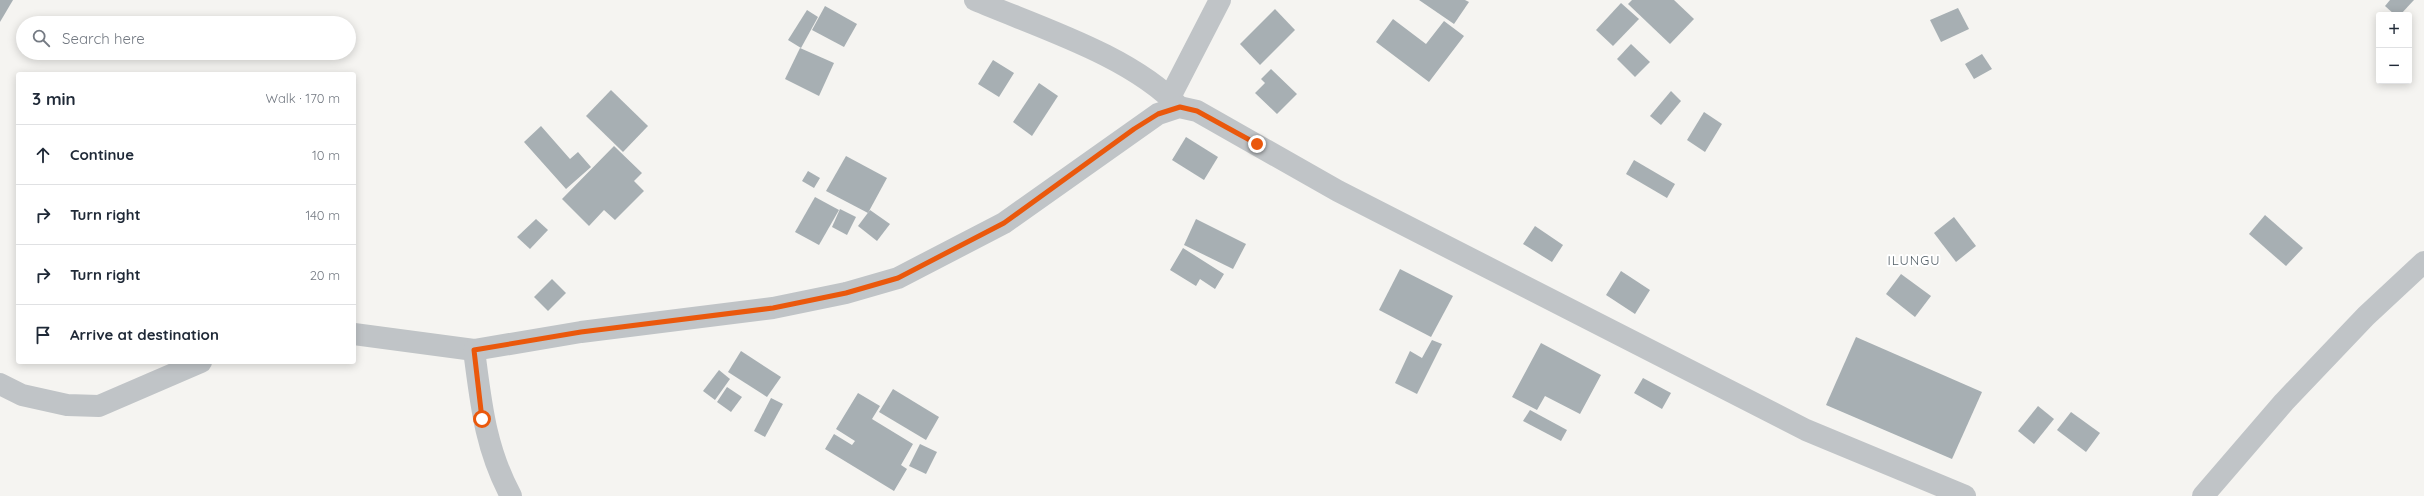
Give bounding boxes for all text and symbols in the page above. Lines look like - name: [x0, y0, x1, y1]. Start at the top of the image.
- map controls: [2376, 12, 2412, 84]
- button: +: [2376, 12, 2412, 48]
- search box: [16, 16, 356, 60]
- icon: search: [30, 27, 52, 49]
- text: Search here: [62, 29, 145, 48]
- button: −: [2376, 48, 2412, 84]
- text: 3 min: [32, 88, 76, 109]
- text: Walk · 170 m: [265, 90, 340, 106]
- route end: [1248, 135, 1266, 153]
- icon: ahead: [32, 144, 54, 166]
- text: Continue: [70, 145, 134, 164]
- text: 10 m: [312, 147, 340, 163]
- icon: right: [32, 204, 54, 226]
- text: Turn right: [70, 205, 141, 224]
- text: 140 m: [305, 207, 340, 223]
- district label: ILUNGU: [1888, 252, 1940, 268]
- icon: right: [32, 264, 54, 286]
- text: Turn right: [70, 265, 141, 284]
- text: 20 m: [310, 267, 340, 283]
- icon: arrive: [32, 324, 54, 346]
- text: Arrive at destination: [70, 325, 219, 344]
- route start: [473, 410, 491, 428]

